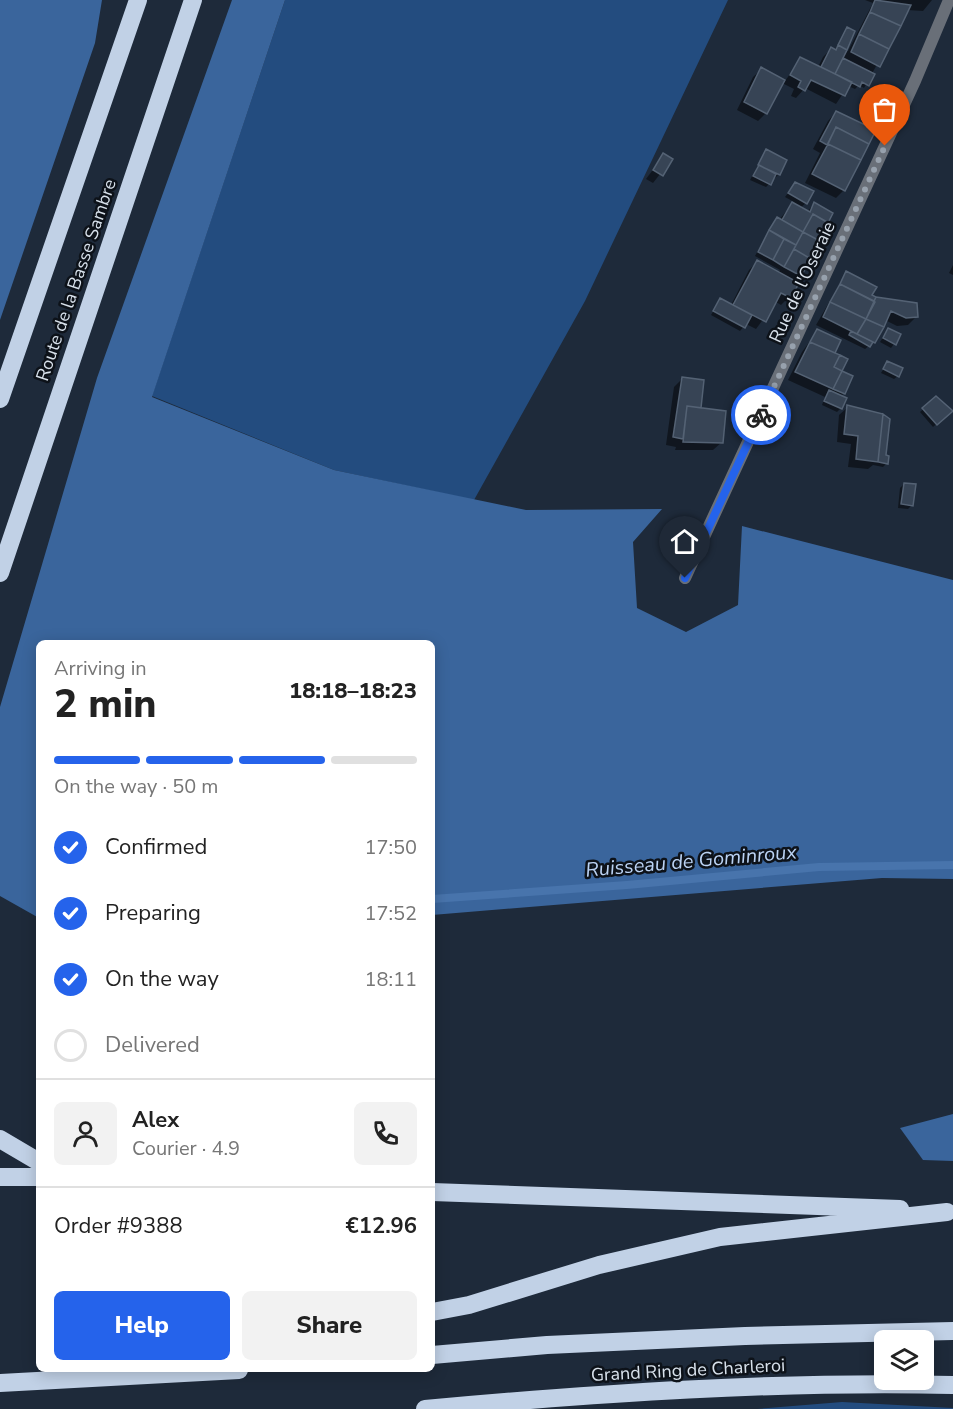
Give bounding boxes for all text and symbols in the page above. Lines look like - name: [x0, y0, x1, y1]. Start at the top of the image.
- pin: [859, 84, 910, 146]
- icon: bag: [868, 93, 901, 126]
- street label: Route de la Basse Sambre: [30, 176, 122, 384]
- street label: Rue de l'Oseraie: [763, 217, 841, 347]
- courier: [731, 385, 791, 445]
- icon: bike: [745, 399, 778, 432]
- pin: [659, 516, 710, 578]
- icon: home: [668, 525, 701, 558]
- text: Arriving in: [54, 655, 147, 682]
- text: 18:18–18:23: [289, 676, 417, 706]
- text: 2 min: [54, 678, 157, 731]
- text: On the way · 50 m: [54, 773, 218, 800]
- icon: check: [54, 831, 87, 864]
- text: Confirmed: [105, 832, 207, 862]
- text: 17:50: [364, 834, 417, 861]
- water label: Ruisseau de Gominroux: [584, 838, 798, 884]
- icon: check: [54, 897, 87, 930]
- text: Preparing: [105, 898, 201, 928]
- text: 17:52: [364, 900, 417, 927]
- icon: check: [54, 963, 87, 996]
- text: On the way: [105, 964, 219, 994]
- text: 18:11: [364, 966, 417, 993]
- text: Delivered: [105, 1030, 200, 1060]
- button: person: [54, 1102, 117, 1165]
- button: phone: [354, 1102, 417, 1165]
- text: Alex: [132, 1105, 179, 1135]
- text: Courier · 4.9: [132, 1135, 240, 1162]
- text: Order #9388: [54, 1211, 183, 1241]
- text: €12.96: [346, 1211, 417, 1241]
- button: Help: [54, 1291, 230, 1360]
- button: Share: [242, 1291, 417, 1360]
- map controls: [874, 1330, 934, 1390]
- button: layers: [874, 1330, 934, 1390]
- street label: Grand Ring de Charleroi: [590, 1353, 786, 1387]

